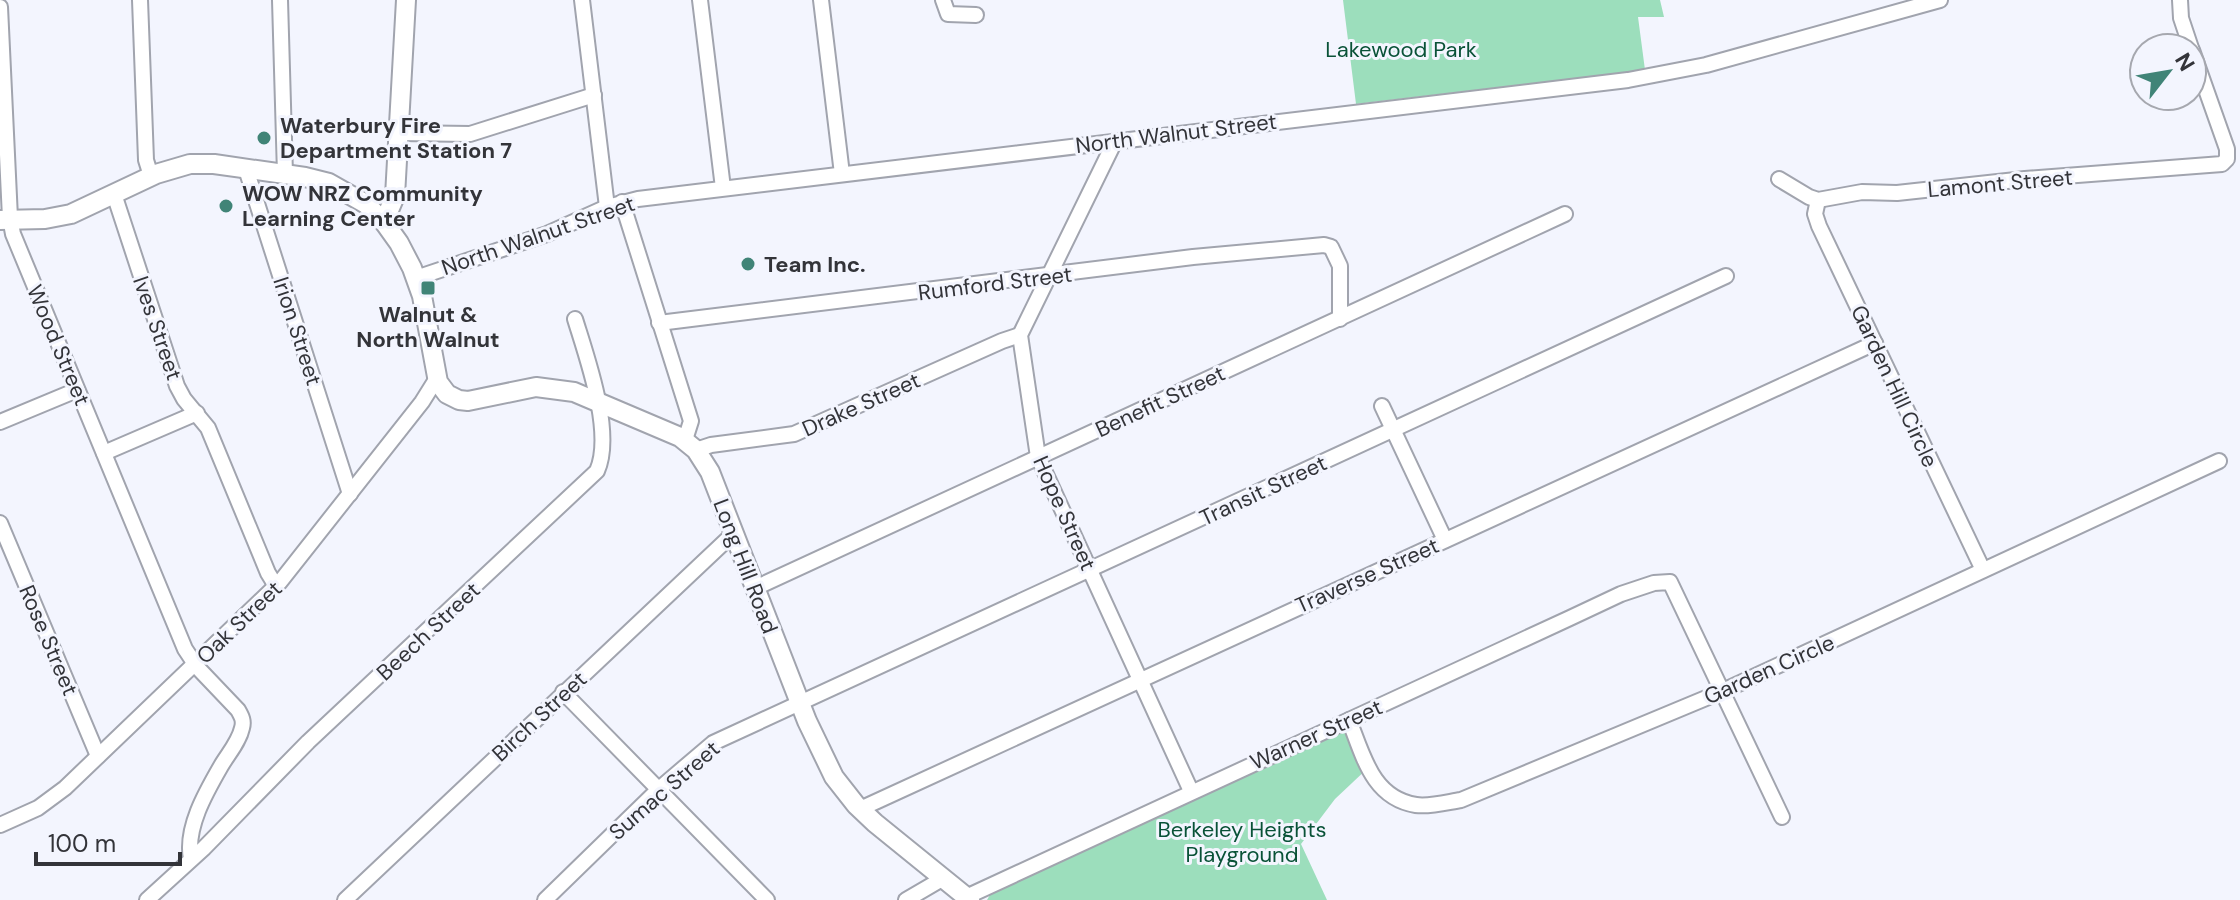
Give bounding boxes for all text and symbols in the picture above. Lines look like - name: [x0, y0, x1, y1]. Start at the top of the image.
- north arrow: [2128, 32, 2208, 112]
- park label: Lakewood Park: [1325, 35, 1477, 64]
- text: N: [2168, 48, 2201, 76]
- street label: North Walnut Street: [1074, 107, 1278, 160]
- place label: Waterbury Fire Department Station 7: [280, 111, 512, 165]
- marker: Waterbury Fire Department Station 7: [255, 129, 273, 147]
- street label: Lamont Street: [1926, 163, 2074, 204]
- place label: WOW NRZ Community Learning Center: [242, 179, 483, 233]
- street label: North Walnut Street: [438, 189, 639, 282]
- marker: WOW NRZ Community Learning Center: [217, 197, 235, 215]
- place label: Team Inc.: [764, 250, 866, 279]
- marker: Team Inc.: [739, 255, 757, 273]
- street label: Rumford Street: [916, 260, 1074, 307]
- street label: Ives Street: [126, 272, 189, 384]
- street label: Irion Street: [266, 273, 329, 389]
- marker: Walnut & North Walnut: [419, 279, 437, 297]
- street label: Wood Street: [20, 280, 97, 410]
- place label: Walnut & North Walnut: [356, 300, 500, 354]
- street label: Garden Hill Circle: [1844, 300, 1945, 472]
- street label: Benefit Street: [1091, 359, 1230, 444]
- street label: Drake Street: [798, 366, 925, 443]
- street label: Transit Street: [1195, 448, 1331, 533]
- street label: Hope Street: [1026, 451, 1103, 575]
- street label: Long Hill Road: [707, 495, 785, 638]
- street label: Traverse Street: [1291, 531, 1444, 620]
- street label: Oak Street: [190, 574, 288, 670]
- street label: Beech Street: [370, 576, 486, 687]
- street label: Rose Street: [12, 581, 85, 700]
- street label: Garden Circle: [1699, 628, 1839, 711]
- street label: Birch Street: [486, 665, 593, 768]
- street label: Warner Street: [1246, 692, 1387, 777]
- street label: Sumac Street: [603, 734, 726, 847]
- park label: Berkeley Heights Playground: [1157, 815, 1327, 869]
- scale bar: [36, 816, 180, 866]
- text: 100 m: [48, 828, 116, 859]

